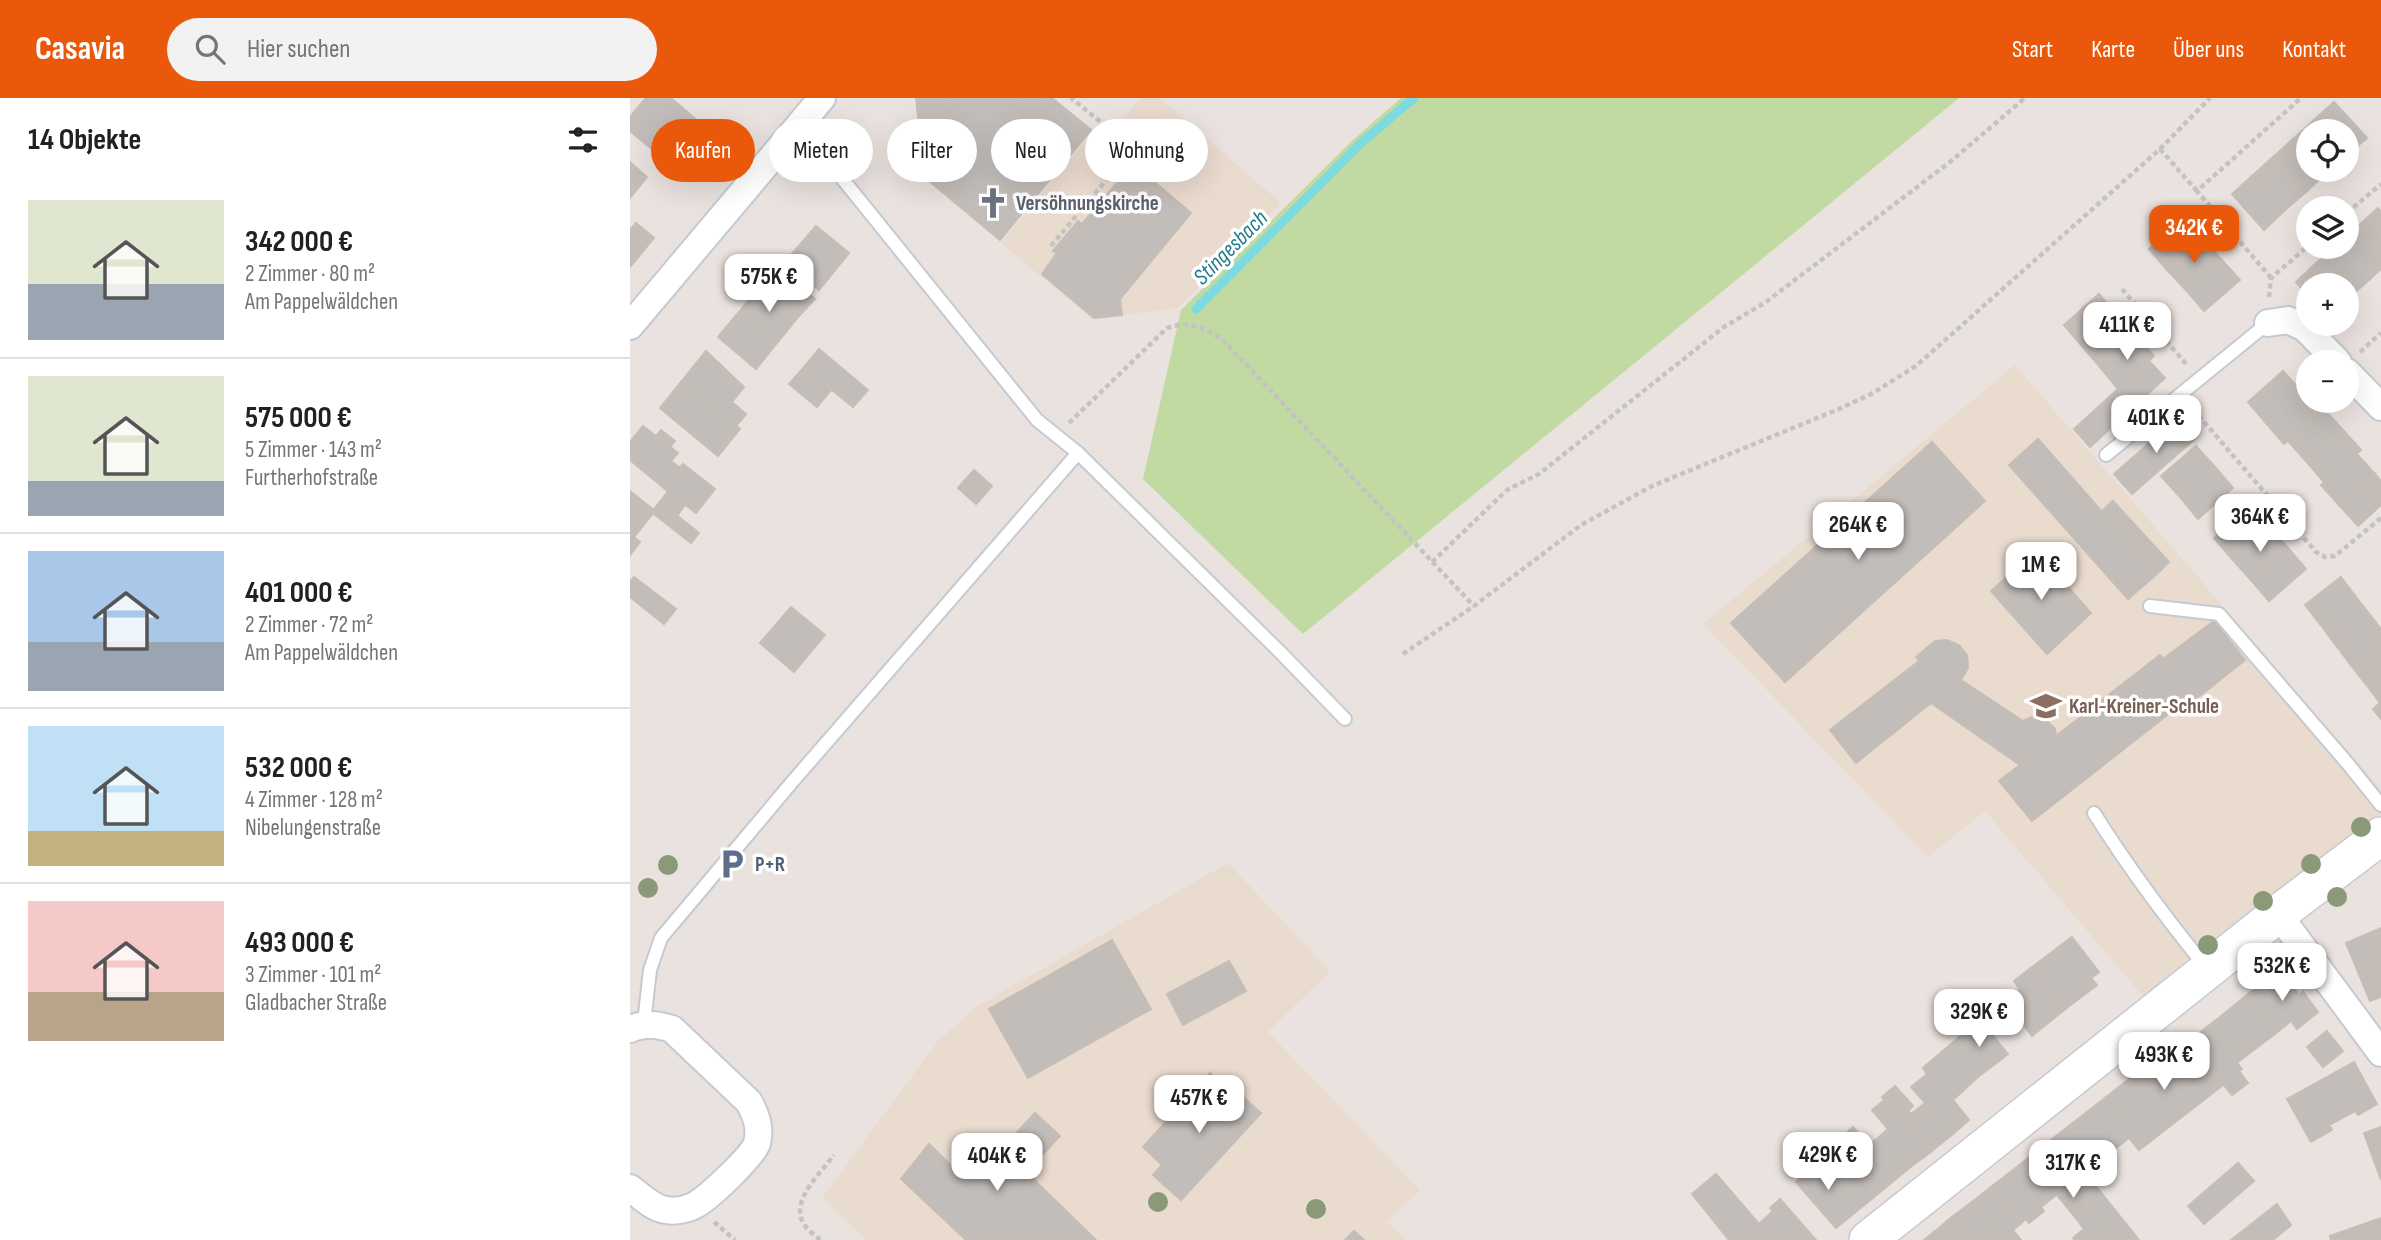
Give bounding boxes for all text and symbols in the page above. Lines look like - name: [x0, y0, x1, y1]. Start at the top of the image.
- search box: [167, 18, 657, 81]
- text: Casavia: [35, 29, 125, 69]
- icon: search: [191, 30, 229, 68]
- text: Hier suchen: [247, 34, 350, 65]
- text: Start: [2012, 35, 2053, 64]
- text: Karte: [2091, 35, 2135, 64]
- text: Über uns: [2173, 35, 2244, 64]
- text: Kontakt: [2282, 35, 2346, 64]
- chip: Kaufen: [651, 119, 755, 182]
- chip: Mieten: [769, 119, 873, 182]
- chip: Filter: [887, 119, 977, 182]
- chip: Neu: [991, 119, 1071, 182]
- chip: Wohnung: [1085, 119, 1208, 182]
- map controls: [2296, 119, 2359, 413]
- button: locate: [2296, 119, 2359, 182]
- icon: filters: [564, 121, 602, 159]
- text: 14 Objekte: [28, 122, 141, 158]
- church icon: Versöhnungskirche: [976, 186, 1010, 220]
- place label: Versöhnungskirche: [1016, 191, 1159, 216]
- button: layers: [2296, 196, 2359, 259]
- water label: Stingesbach: [1188, 204, 1274, 291]
- pin: 342K €: [2137, 206, 2251, 265]
- text: 342K €: [2165, 214, 2223, 242]
- text: 342 000 €: [245, 224, 353, 260]
- icon: home: [84, 228, 168, 312]
- pin: 575K €: [712, 254, 826, 314]
- text: 2 Zimmer · 80 m²: [245, 260, 375, 288]
- text: 575K €: [741, 263, 797, 291]
- button: +: [2296, 273, 2359, 336]
- text: Am Pappelwäldchen: [245, 288, 398, 316]
- pin: 411K €: [2070, 302, 2184, 362]
- text: 411K €: [2099, 311, 2155, 339]
- button: −: [2296, 350, 2359, 413]
- pin: 401K €: [2099, 396, 2213, 455]
- text: 575 000 €: [245, 400, 352, 436]
- icon: home: [84, 404, 168, 488]
- text: 401K €: [2127, 404, 2185, 432]
- text: 5 Zimmer · 143 m²: [245, 436, 382, 464]
- text: Furtherhofstraße: [245, 464, 378, 492]
- pin: 364K €: [2203, 494, 2317, 554]
- pin: 264K €: [1801, 503, 1915, 562]
- text: 364K €: [2231, 503, 2289, 531]
- text: 264K €: [1829, 511, 1887, 539]
- pin: 1M €: [2000, 542, 2082, 602]
- text: 1M €: [2022, 551, 2060, 579]
- text: 401 000 €: [245, 575, 353, 611]
- icon: home: [84, 579, 168, 663]
- text: 2 Zimmer · 72 m²: [245, 611, 373, 639]
- text: Am Pappelwäldchen: [245, 639, 398, 667]
- school or university icon: Karl-Kreiner-Schule: [2029, 689, 2063, 723]
- place label: Karl-Kreiner-Schule: [2069, 694, 2219, 719]
- text: 532 000 €: [245, 750, 352, 786]
- icon: home: [84, 754, 168, 838]
- text: 4 Zimmer · 128 m²: [245, 786, 383, 814]
- text: Nibelungenstraße: [245, 814, 381, 842]
- parking icon: P+R: [715, 847, 749, 881]
- place label: P+R: [755, 852, 785, 877]
- text: 493 000 €: [245, 925, 354, 961]
- icon: home: [84, 929, 168, 1013]
- pin: 532K €: [2225, 944, 2339, 1003]
- text: 532K €: [2253, 952, 2311, 980]
- text: 3 Zimmer · 101 m²: [245, 961, 381, 989]
- text: Gladbacher Straße: [245, 989, 387, 1017]
- pin: 329K €: [1922, 990, 2036, 1049]
- text: 329K €: [1950, 998, 2008, 1026]
- pin: 493K €: [2107, 1032, 2221, 1092]
- text: 493K €: [2135, 1041, 2193, 1069]
- pin: 457K €: [1142, 1076, 1256, 1135]
- text: 457K €: [1170, 1084, 1228, 1112]
- pin: 429K €: [1771, 1132, 1885, 1192]
- pin: 404K €: [940, 1134, 1054, 1193]
- pin: 317K €: [2016, 1140, 2130, 1200]
- text: 429K €: [1799, 1141, 1857, 1169]
- text: 404K €: [968, 1142, 1027, 1170]
- text: 317K €: [2045, 1149, 2101, 1177]

